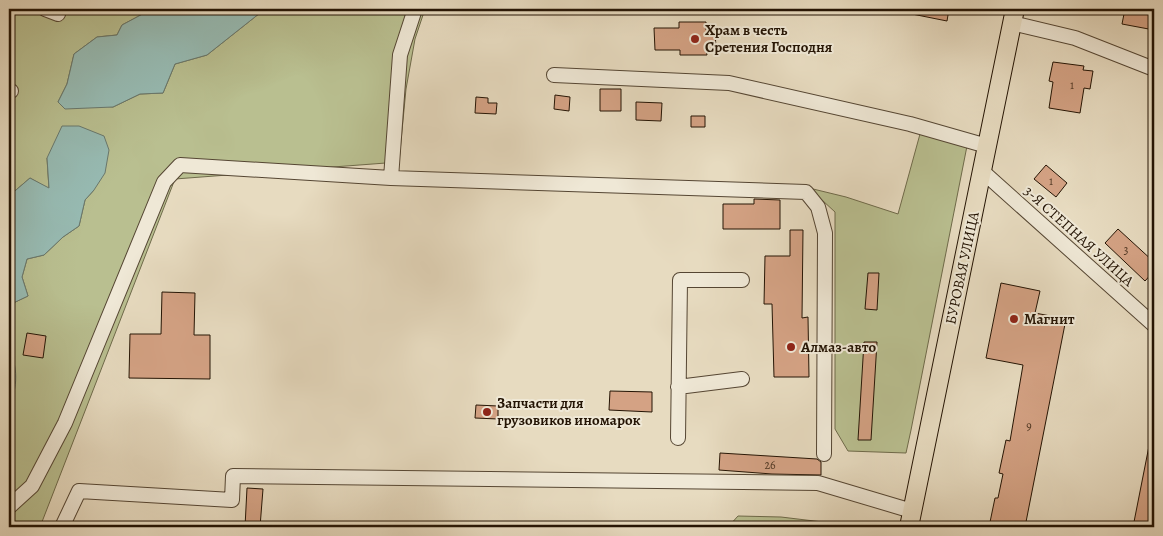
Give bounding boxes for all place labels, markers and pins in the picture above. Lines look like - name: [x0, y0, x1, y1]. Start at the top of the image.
- place label: Храм в честь Сретения Господня: [705, 20, 833, 57]
- marker: Храм в честь Сретения Господня: [689, 33, 701, 45]
- place label: Магнит: [1024, 309, 1075, 329]
- marker: Магнит: [1008, 313, 1020, 325]
- place label: Алмаз-авто: [800, 337, 877, 357]
- marker: Алмаз-авто: [785, 341, 797, 353]
- place label: Запчасти для грузовиков иномарок: [497, 393, 641, 430]
- marker: Запчасти для грузовиков иномарок: [481, 406, 493, 418]

